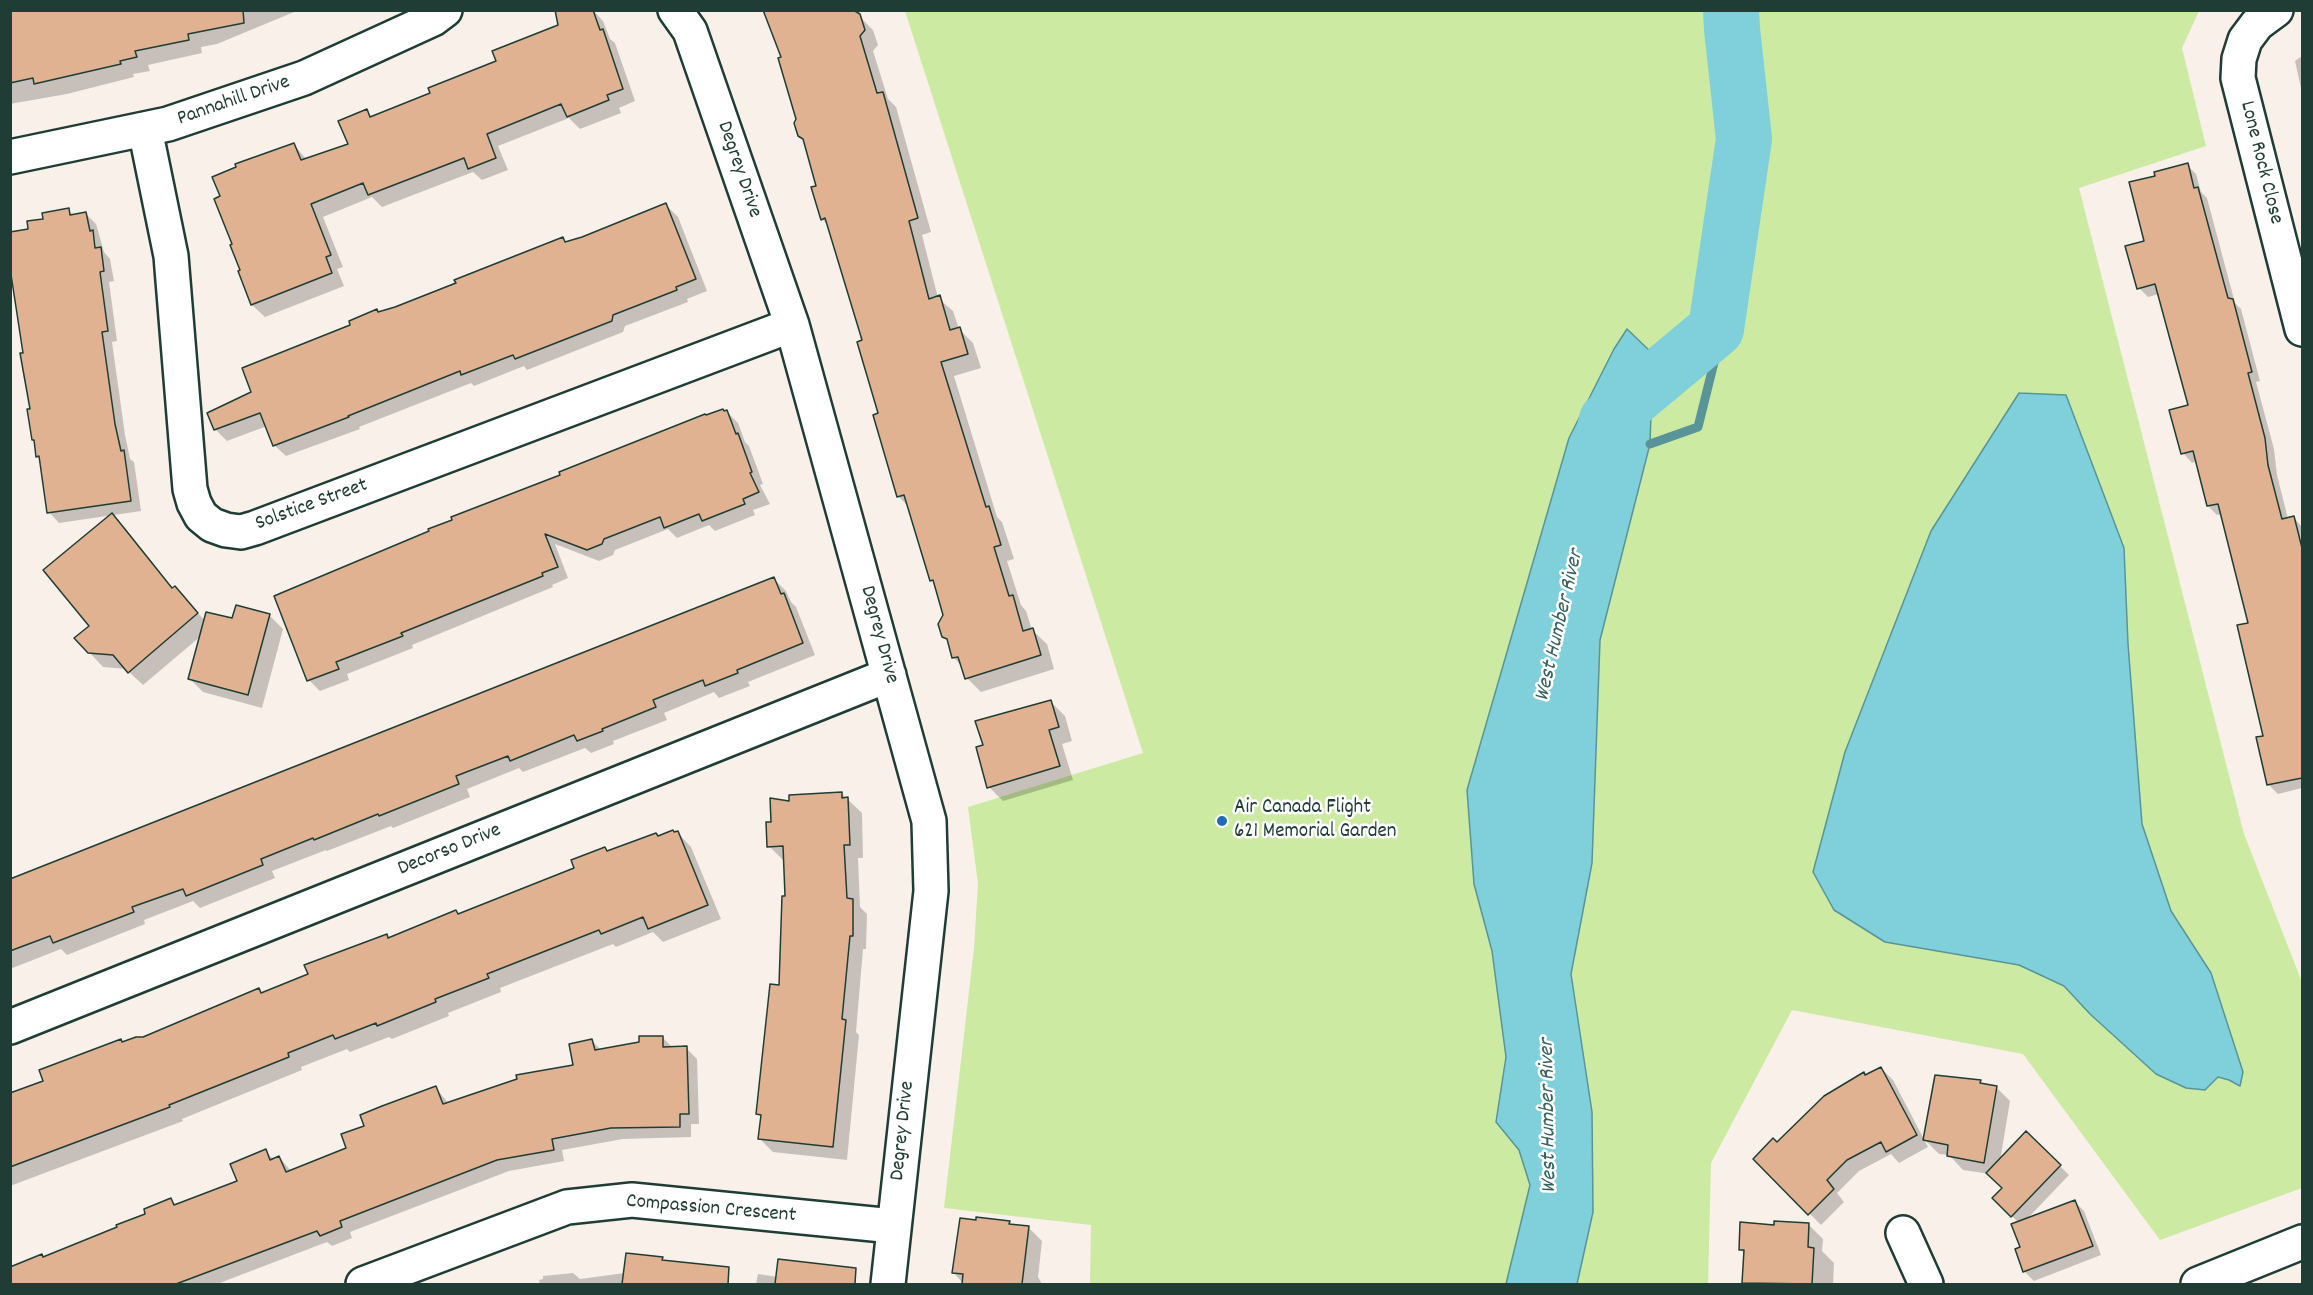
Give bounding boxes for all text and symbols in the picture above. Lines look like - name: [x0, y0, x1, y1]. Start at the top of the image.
- street label: Pannahill Drive: [174, 71, 294, 133]
- street label: Lone Rock Close: [2233, 99, 2287, 227]
- street label: Degrey Drive: [710, 119, 766, 221]
- street label: Solstice Street: [252, 474, 372, 538]
- water label: West Humber River: [1531, 548, 1591, 704]
- street label: Degrey Drive: [853, 583, 903, 687]
- place label: Air Canada Flight 621 Memorial Garden: [1234, 796, 1397, 846]
- marker: Air Canada Flight 621 Memorial Garden: [1215, 814, 1229, 828]
- street label: Decorso Drive: [395, 819, 505, 883]
- water label: West Humber River: [1535, 1038, 1565, 1194]
- street label: Degrey Drive: [886, 1080, 922, 1182]
- street label: Compassion Crescent: [625, 1190, 797, 1230]

